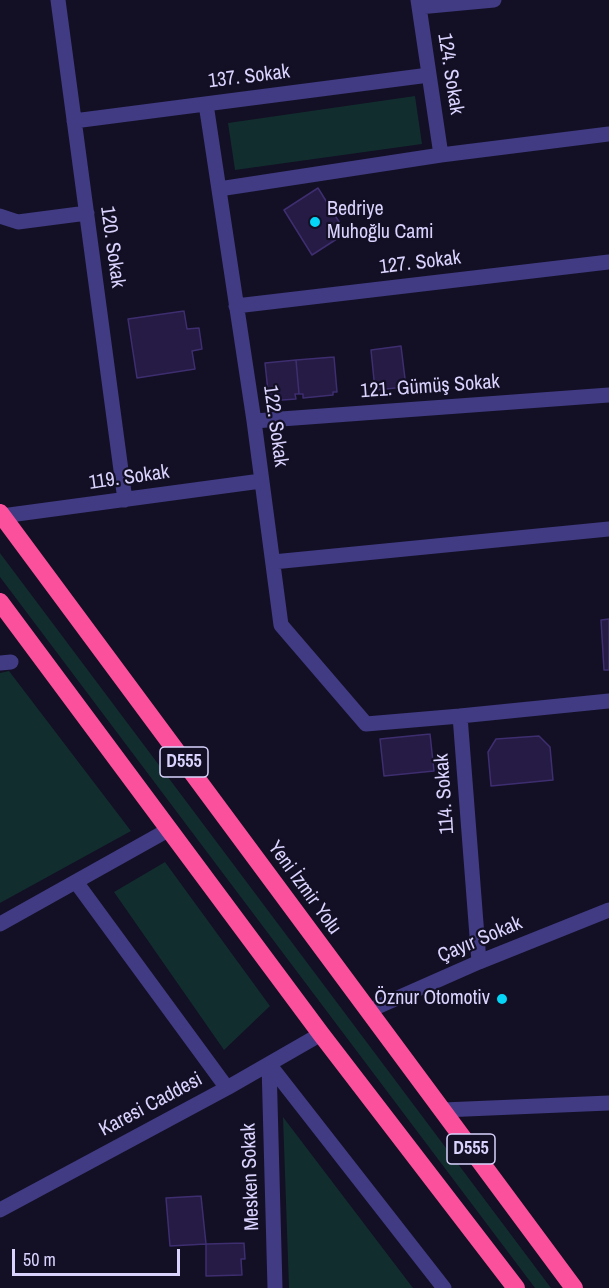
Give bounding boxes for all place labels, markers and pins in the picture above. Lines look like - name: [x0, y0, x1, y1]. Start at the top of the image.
- place label: Bedriye Muhoğlu Cami: [327, 198, 434, 245]
- marker: Bedriye Muhoğlu Cami: [308, 215, 322, 229]
- place label: Öznur Otomotiv: [374, 987, 490, 1011]
- marker: Öznur Otomotiv: [495, 992, 509, 1006]

